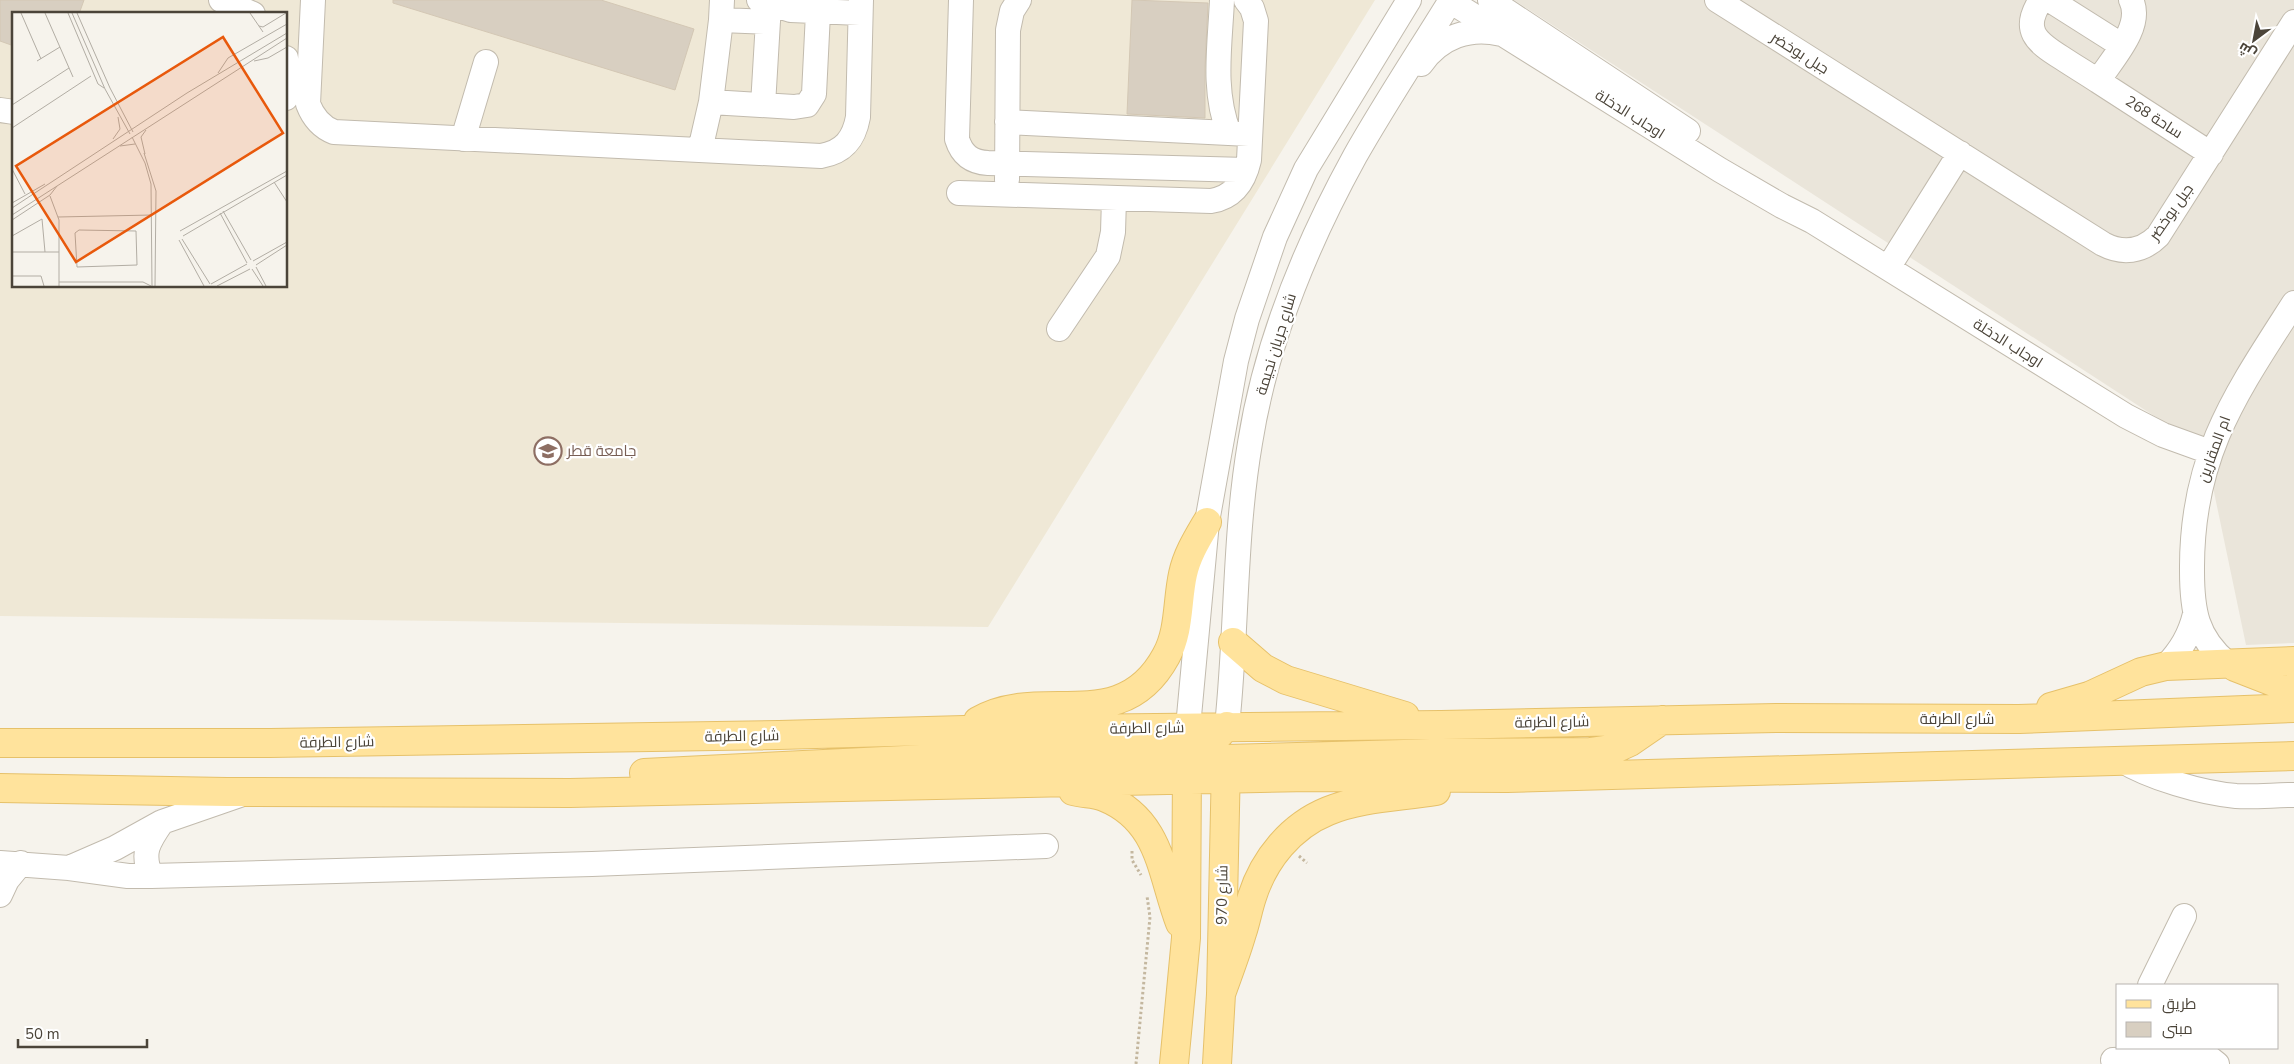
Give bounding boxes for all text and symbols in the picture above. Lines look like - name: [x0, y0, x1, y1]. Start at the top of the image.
- inset map: [12, 12, 288, 288]
- north arrow: [2229, 15, 2279, 65]
- street label: جبل بوخضر: [1766, 27, 1833, 79]
- text: ش: [2235, 38, 2260, 63]
- street label: اوجاب الدخلة: [1591, 85, 1669, 143]
- street label: ساحة 268: [2121, 91, 2187, 143]
- street label: جبل بوخضر: [2144, 180, 2198, 245]
- street label: شارع جريان نجيمة: [1251, 291, 1302, 398]
- street label: اوجاب الدخلة: [1969, 314, 2047, 372]
- street label: ام المقارين: [2193, 413, 2235, 485]
- school or university icon: جامعة قطر: [533, 436, 563, 466]
- place label: جامعة قطر: [566, 441, 636, 461]
- street label: شارع الطرفة: [1920, 709, 1994, 730]
- street label: شارع الطرفة: [1515, 711, 1589, 734]
- street label: شارع الطرفة: [1110, 717, 1184, 740]
- street label: شارع الطرفة: [705, 725, 779, 748]
- street label: شارع الطرفة: [300, 731, 374, 754]
- street label: شارع 970: [1211, 865, 1234, 925]
- legend: [2116, 984, 2279, 1049]
- text: طريق: [2162, 994, 2196, 1014]
- scale bar: [18, 1016, 146, 1048]
- text: مبنى: [2162, 1019, 2193, 1039]
- text: 50 m: [25, 1024, 60, 1044]

